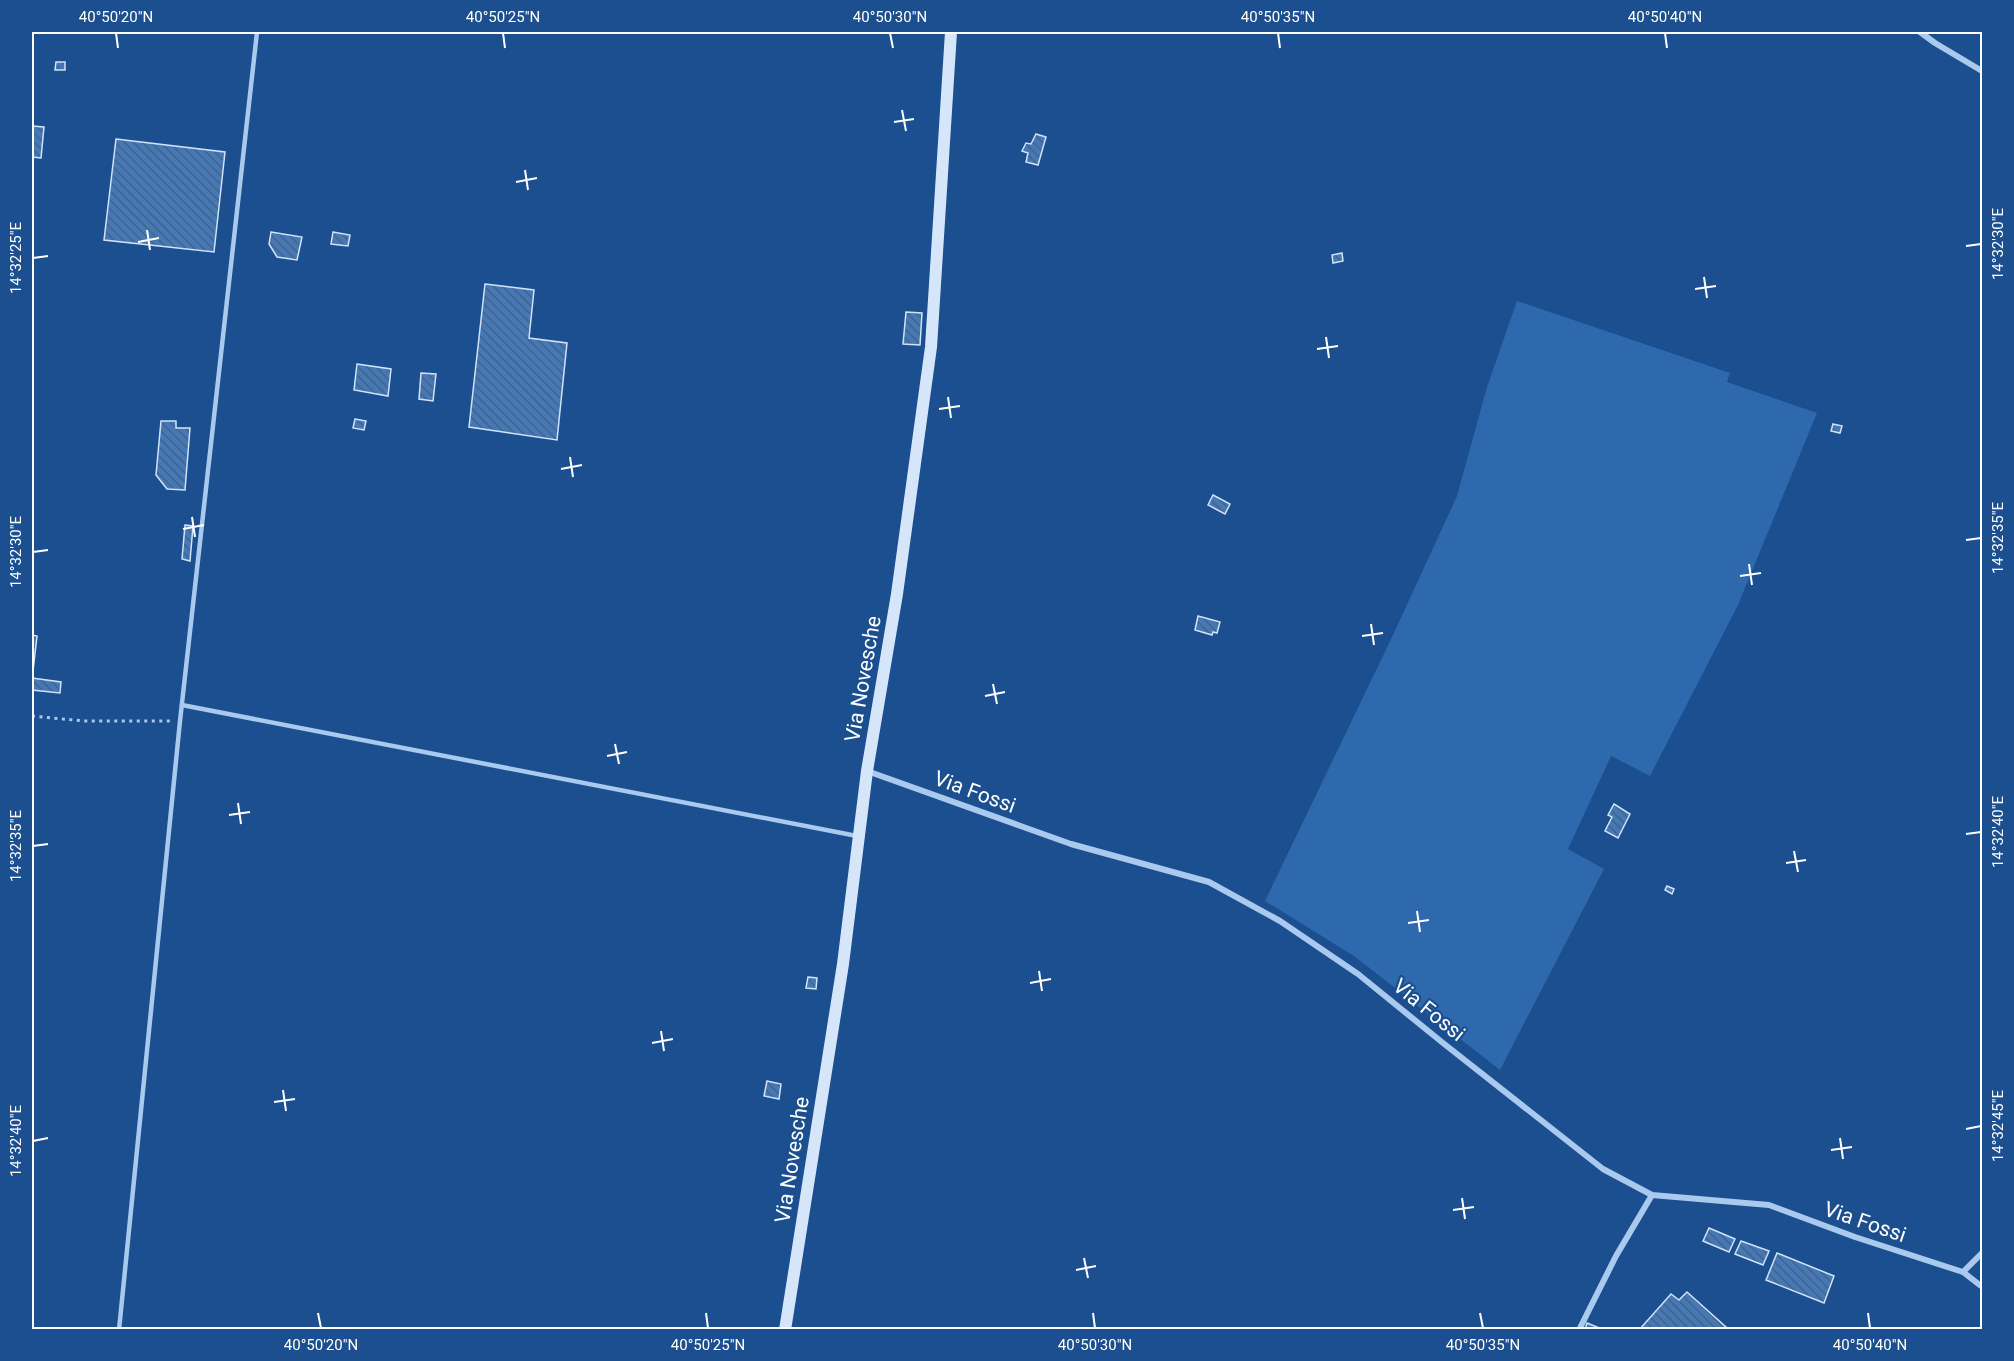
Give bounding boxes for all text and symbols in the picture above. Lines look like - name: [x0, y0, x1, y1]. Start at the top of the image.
- text: 40°50'20"N: [79, 8, 153, 26]
- text: 40°50'25"N: [466, 8, 540, 26]
- text: 40°50'30"N: [853, 8, 927, 26]
- text: 40°50'35"N: [1241, 8, 1315, 26]
- text: 40°50'40"N: [1628, 8, 1702, 26]
- text: 14°32'30"E: [1989, 207, 2007, 280]
- text: 14°32'25"E: [7, 221, 25, 294]
- text: 14°32'35"E: [1989, 501, 2007, 574]
- text: 14°32'30"E: [7, 515, 25, 588]
- street label: Via Novesche: [840, 614, 886, 744]
- street label: Via Fossi: [931, 766, 1019, 818]
- text: 14°32'40"E: [1989, 795, 2007, 868]
- text: 14°32'35"E: [7, 809, 25, 882]
- street label: Via Fossi: [1388, 974, 1470, 1046]
- text: 14°32'45"E: [1989, 1089, 2007, 1162]
- street label: Via Novesche: [770, 1095, 814, 1225]
- text: 14°32'40"E: [7, 1104, 25, 1177]
- street label: Via Fossi: [1821, 1197, 1909, 1247]
- text: 40°50'20"N: [284, 1336, 358, 1354]
- text: 40°50'25"N: [671, 1336, 745, 1354]
- text: 40°50'30"N: [1058, 1336, 1132, 1354]
- text: 40°50'35"N: [1446, 1336, 1520, 1354]
- text: 40°50'40"N: [1833, 1336, 1907, 1354]

